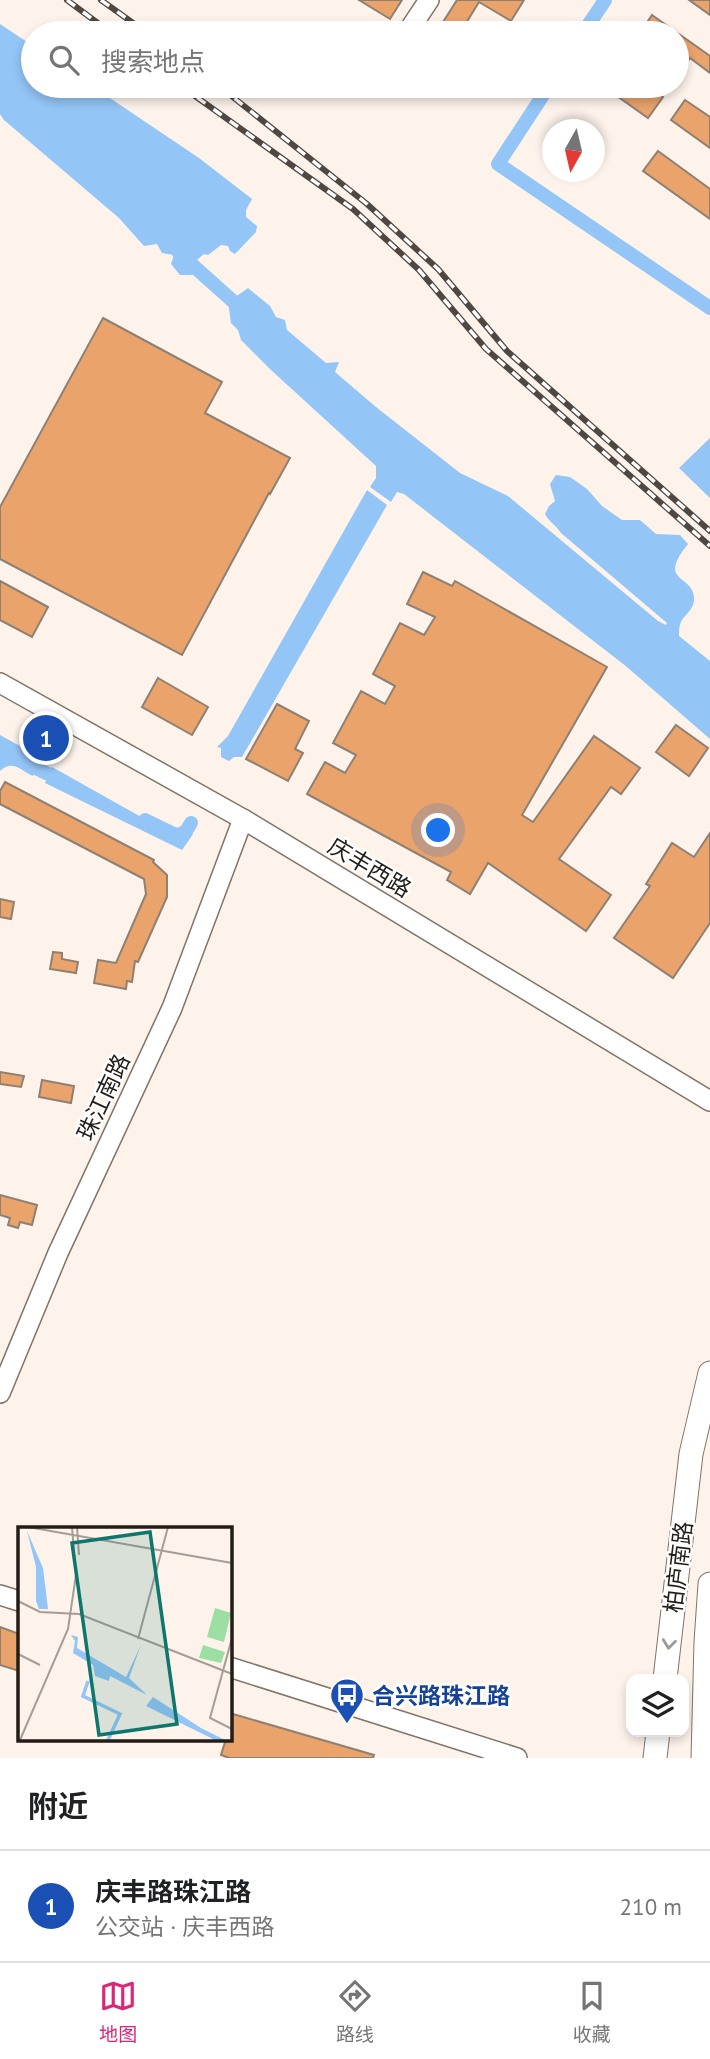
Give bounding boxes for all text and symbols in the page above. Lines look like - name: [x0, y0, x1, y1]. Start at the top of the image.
- search box: [21, 21, 689, 98]
- icon: search: [45, 41, 83, 79]
- text: 搜索地点: [101, 45, 205, 78]
- north arrow: [542, 119, 605, 182]
- pin: 1: [23, 712, 69, 764]
- your location: [421, 813, 455, 847]
- street label: 庆丰西路: [323, 831, 417, 903]
- street label: 珠江南路: [70, 1049, 136, 1145]
- street label: 柏庐南路: [658, 1520, 698, 1614]
- inset map: [18, 1527, 231, 1741]
- one-way arrow: [661, 1638, 676, 1649]
- map controls: [626, 1674, 689, 1737]
- button: layers: [626, 1674, 689, 1737]
- bus stop icon: 合兴路珠江路: [328, 1676, 366, 1725]
- place label: 合兴路珠江路: [372, 1681, 510, 1710]
- text: 附近: [28, 1786, 88, 1825]
- text: 庆丰路珠江路: [95, 1875, 251, 1908]
- text: 1: [44, 1892, 58, 1921]
- text: 210 m: [620, 1892, 682, 1921]
- text: 公交站 · 庆丰西路: [95, 1912, 274, 1941]
- tab: 地图: [99, 1977, 137, 2046]
- tab: 路线: [336, 1977, 374, 2046]
- tab: 收藏: [573, 1977, 611, 2046]

